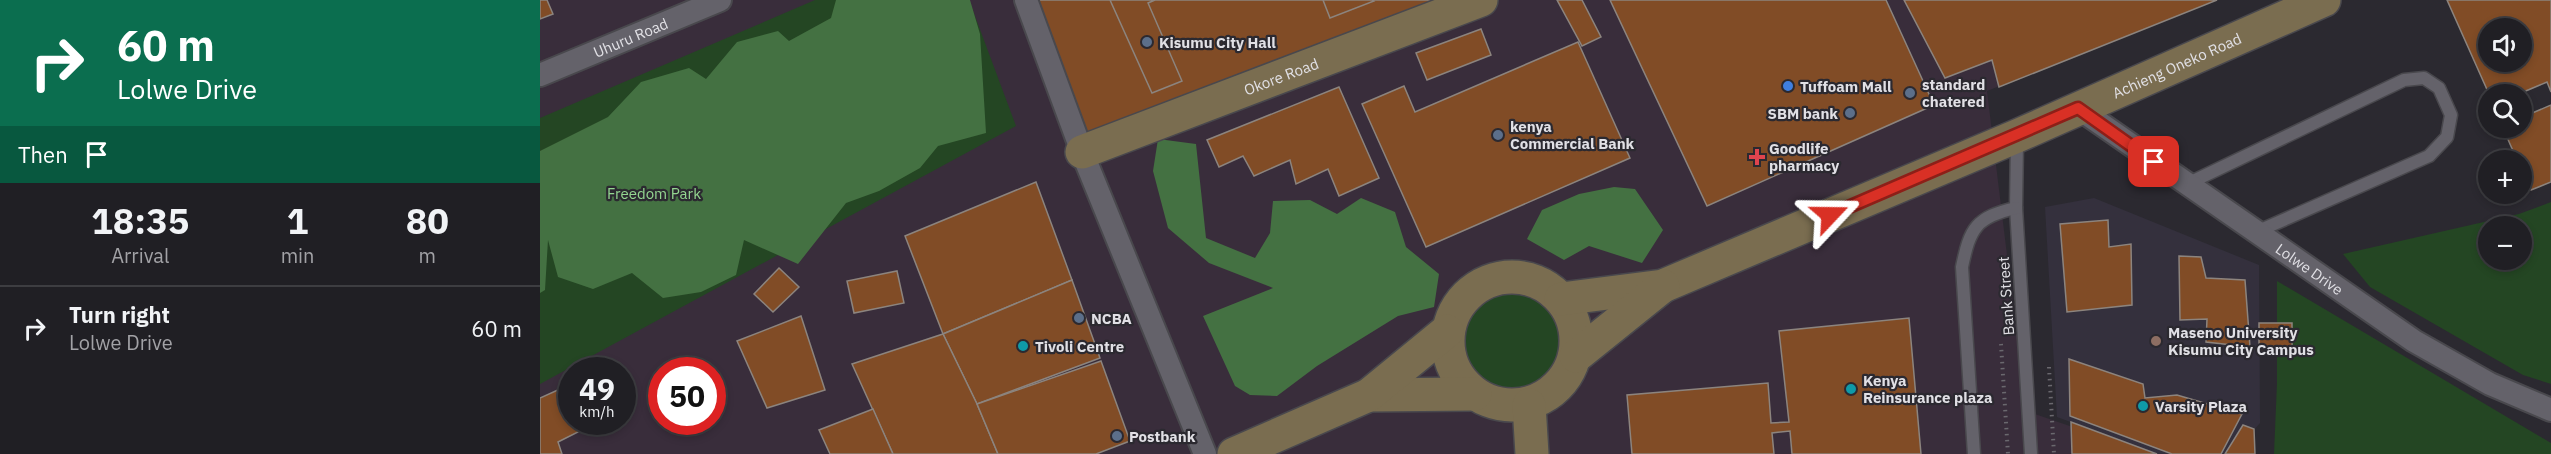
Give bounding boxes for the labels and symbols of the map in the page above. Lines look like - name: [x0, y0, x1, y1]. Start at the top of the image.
- street label: Uhuru Road: [590, 13, 671, 61]
- street label: Achieng Oneko Road: [2109, 28, 2244, 102]
- place label: Kisumu City Hall: [1159, 33, 1276, 52]
- marker: Kisumu City Hall: [1140, 35, 1154, 49]
- street label: Okore Road: [1241, 53, 1321, 99]
- place label: standard chatered: [1922, 75, 1985, 111]
- place label: Tuffoam Mall: [1800, 77, 1892, 96]
- marker: Tuffoam Mall: [1781, 79, 1795, 93]
- marker: standard chatered: [1903, 86, 1917, 100]
- place label: SBM bank: [1768, 104, 1838, 123]
- marker: SBM bank: [1843, 106, 1857, 120]
- place label: kenya Commercial Bank: [1510, 117, 1635, 153]
- marker: kenya Commercial Bank: [1491, 128, 1505, 142]
- pin: [2128, 136, 2179, 187]
- place label: Goodlife pharmacy: [1769, 139, 1839, 175]
- marker: Goodlife pharmacy: [1750, 150, 1764, 164]
- position arrow: [1798, 183, 1862, 247]
- park label: Freedom Park: [607, 184, 701, 203]
- street label: Lolwe Drive: [2272, 239, 2347, 299]
- street label: Bank Street: [1994, 256, 2018, 336]
- place label: NCBA: [1091, 309, 1132, 328]
- marker: NCBA: [1072, 311, 1086, 325]
- place label: Maseno University Kisumu City Campus: [2168, 323, 2314, 359]
- marker: Maseno University Kisumu City Campus: [2149, 334, 2163, 348]
- place label: Tivoli Centre: [1035, 337, 1124, 356]
- marker: Tivoli Centre: [1016, 339, 1030, 353]
- speed limit sign: 50: [648, 357, 726, 435]
- place label: Kenya Reinsurance plaza: [1863, 371, 1993, 407]
- marker: Kenya Reinsurance plaza: [1844, 382, 1858, 396]
- place label: Varsity Plaza: [2155, 397, 2248, 416]
- marker: Varsity Plaza: [2136, 399, 2150, 413]
- place label: Postbank: [1129, 427, 1196, 446]
- marker: Postbank: [1110, 429, 1124, 443]

